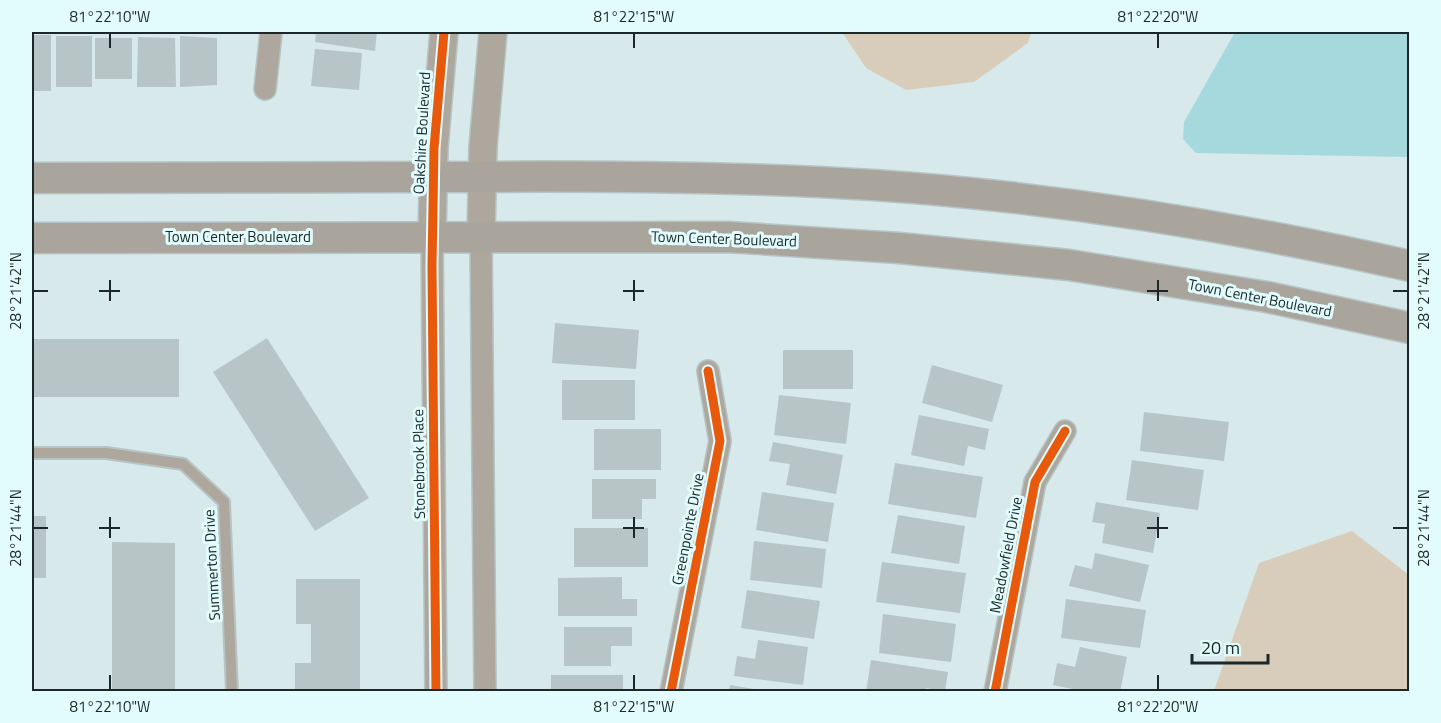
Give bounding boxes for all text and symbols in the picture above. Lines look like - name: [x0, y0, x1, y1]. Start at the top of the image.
- text: 81°22'10"W: [70, 5, 150, 28]
- text: 81°22'15"W: [594, 5, 674, 28]
- text: 81°22'20"W: [1118, 5, 1198, 28]
- street label: Oakshire Boulevard: [407, 71, 436, 195]
- street label: Town Center Boulevard: [651, 224, 797, 253]
- street label: Town Center Boulevard: [165, 225, 311, 248]
- text: 28°21'42"N: [4, 252, 27, 330]
- text: 28°21'42"N: [1412, 252, 1435, 330]
- street label: Town Center Boulevard: [1186, 272, 1334, 323]
- street label: Stonebrook Place: [406, 409, 431, 519]
- street label: Greenpointe Drive: [665, 471, 710, 587]
- text: 28°21'44"N: [4, 489, 27, 567]
- text: 28°21'44"N: [1412, 489, 1435, 567]
- street label: Meadowfield Drive: [983, 495, 1028, 615]
- street label: Summerton Drive: [197, 509, 226, 621]
- scale bar: [1192, 627, 1268, 665]
- text: 20 m: [1201, 634, 1240, 661]
- text: 81°22'10"W: [70, 695, 150, 718]
- text: 81°22'15"W: [594, 695, 674, 718]
- text: 81°22'20"W: [1118, 695, 1198, 718]

